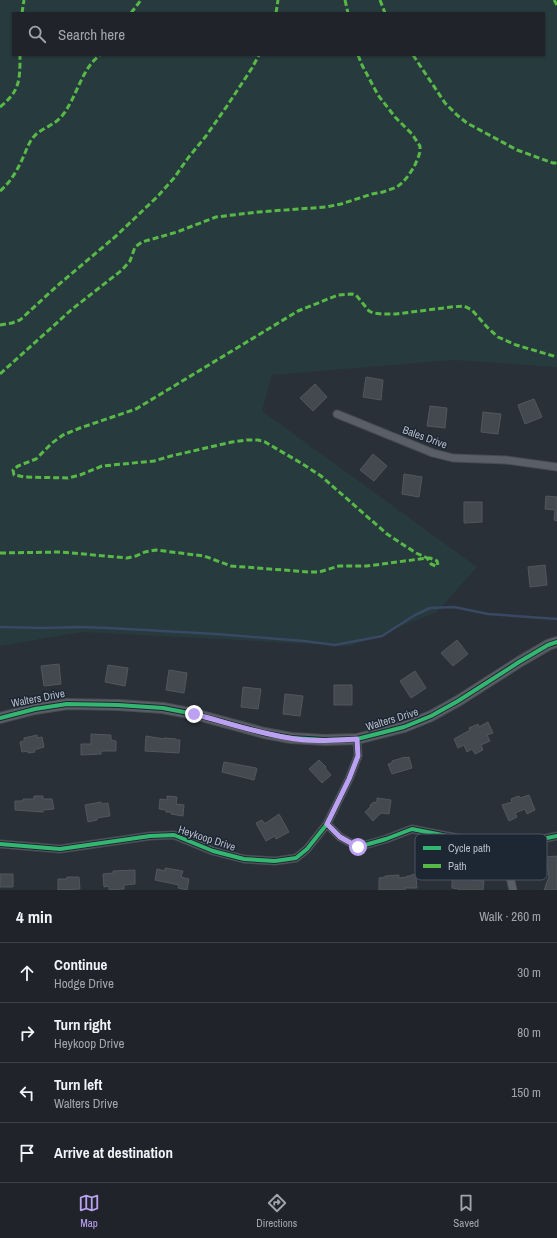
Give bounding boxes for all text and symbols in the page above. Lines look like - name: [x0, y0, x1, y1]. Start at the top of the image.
- search box: [12, 12, 545, 56]
- icon: search: [26, 23, 48, 45]
- text: Search here: [58, 24, 125, 45]
- street label: Bales Drive: [401, 422, 449, 452]
- street label: Walters Drive: [10, 686, 66, 710]
- street label: Walters Drive: [364, 704, 420, 734]
- route end: [185, 705, 203, 723]
- street label: Heykoop Drive: [176, 822, 238, 854]
- legend: [415, 834, 547, 880]
- route start: [349, 838, 367, 856]
- text: Cycle path: [448, 841, 491, 855]
- text: Path: [448, 859, 467, 873]
- text: 4 min: [16, 905, 52, 928]
- text: Walk · 260 m: [479, 908, 541, 925]
- text: Continue: [54, 954, 107, 975]
- icon: ahead: [16, 962, 38, 984]
- text: 30 m: [517, 964, 541, 981]
- text: Hodge Drive: [54, 975, 114, 992]
- text: Turn right: [54, 1014, 111, 1035]
- icon: right: [16, 1022, 38, 1044]
- text: 80 m: [517, 1024, 541, 1041]
- text: Heykoop Drive: [54, 1035, 125, 1052]
- text: Turn left: [54, 1074, 102, 1095]
- icon: left: [16, 1082, 38, 1104]
- text: 150 m: [511, 1084, 541, 1101]
- text: Walters Drive: [54, 1095, 118, 1112]
- icon: arrive: [16, 1142, 38, 1164]
- text: Arrive at destination: [54, 1142, 173, 1163]
- tab: Map: [78, 1192, 100, 1230]
- tab: Directions: [256, 1192, 297, 1230]
- tab: Saved: [453, 1192, 479, 1230]

